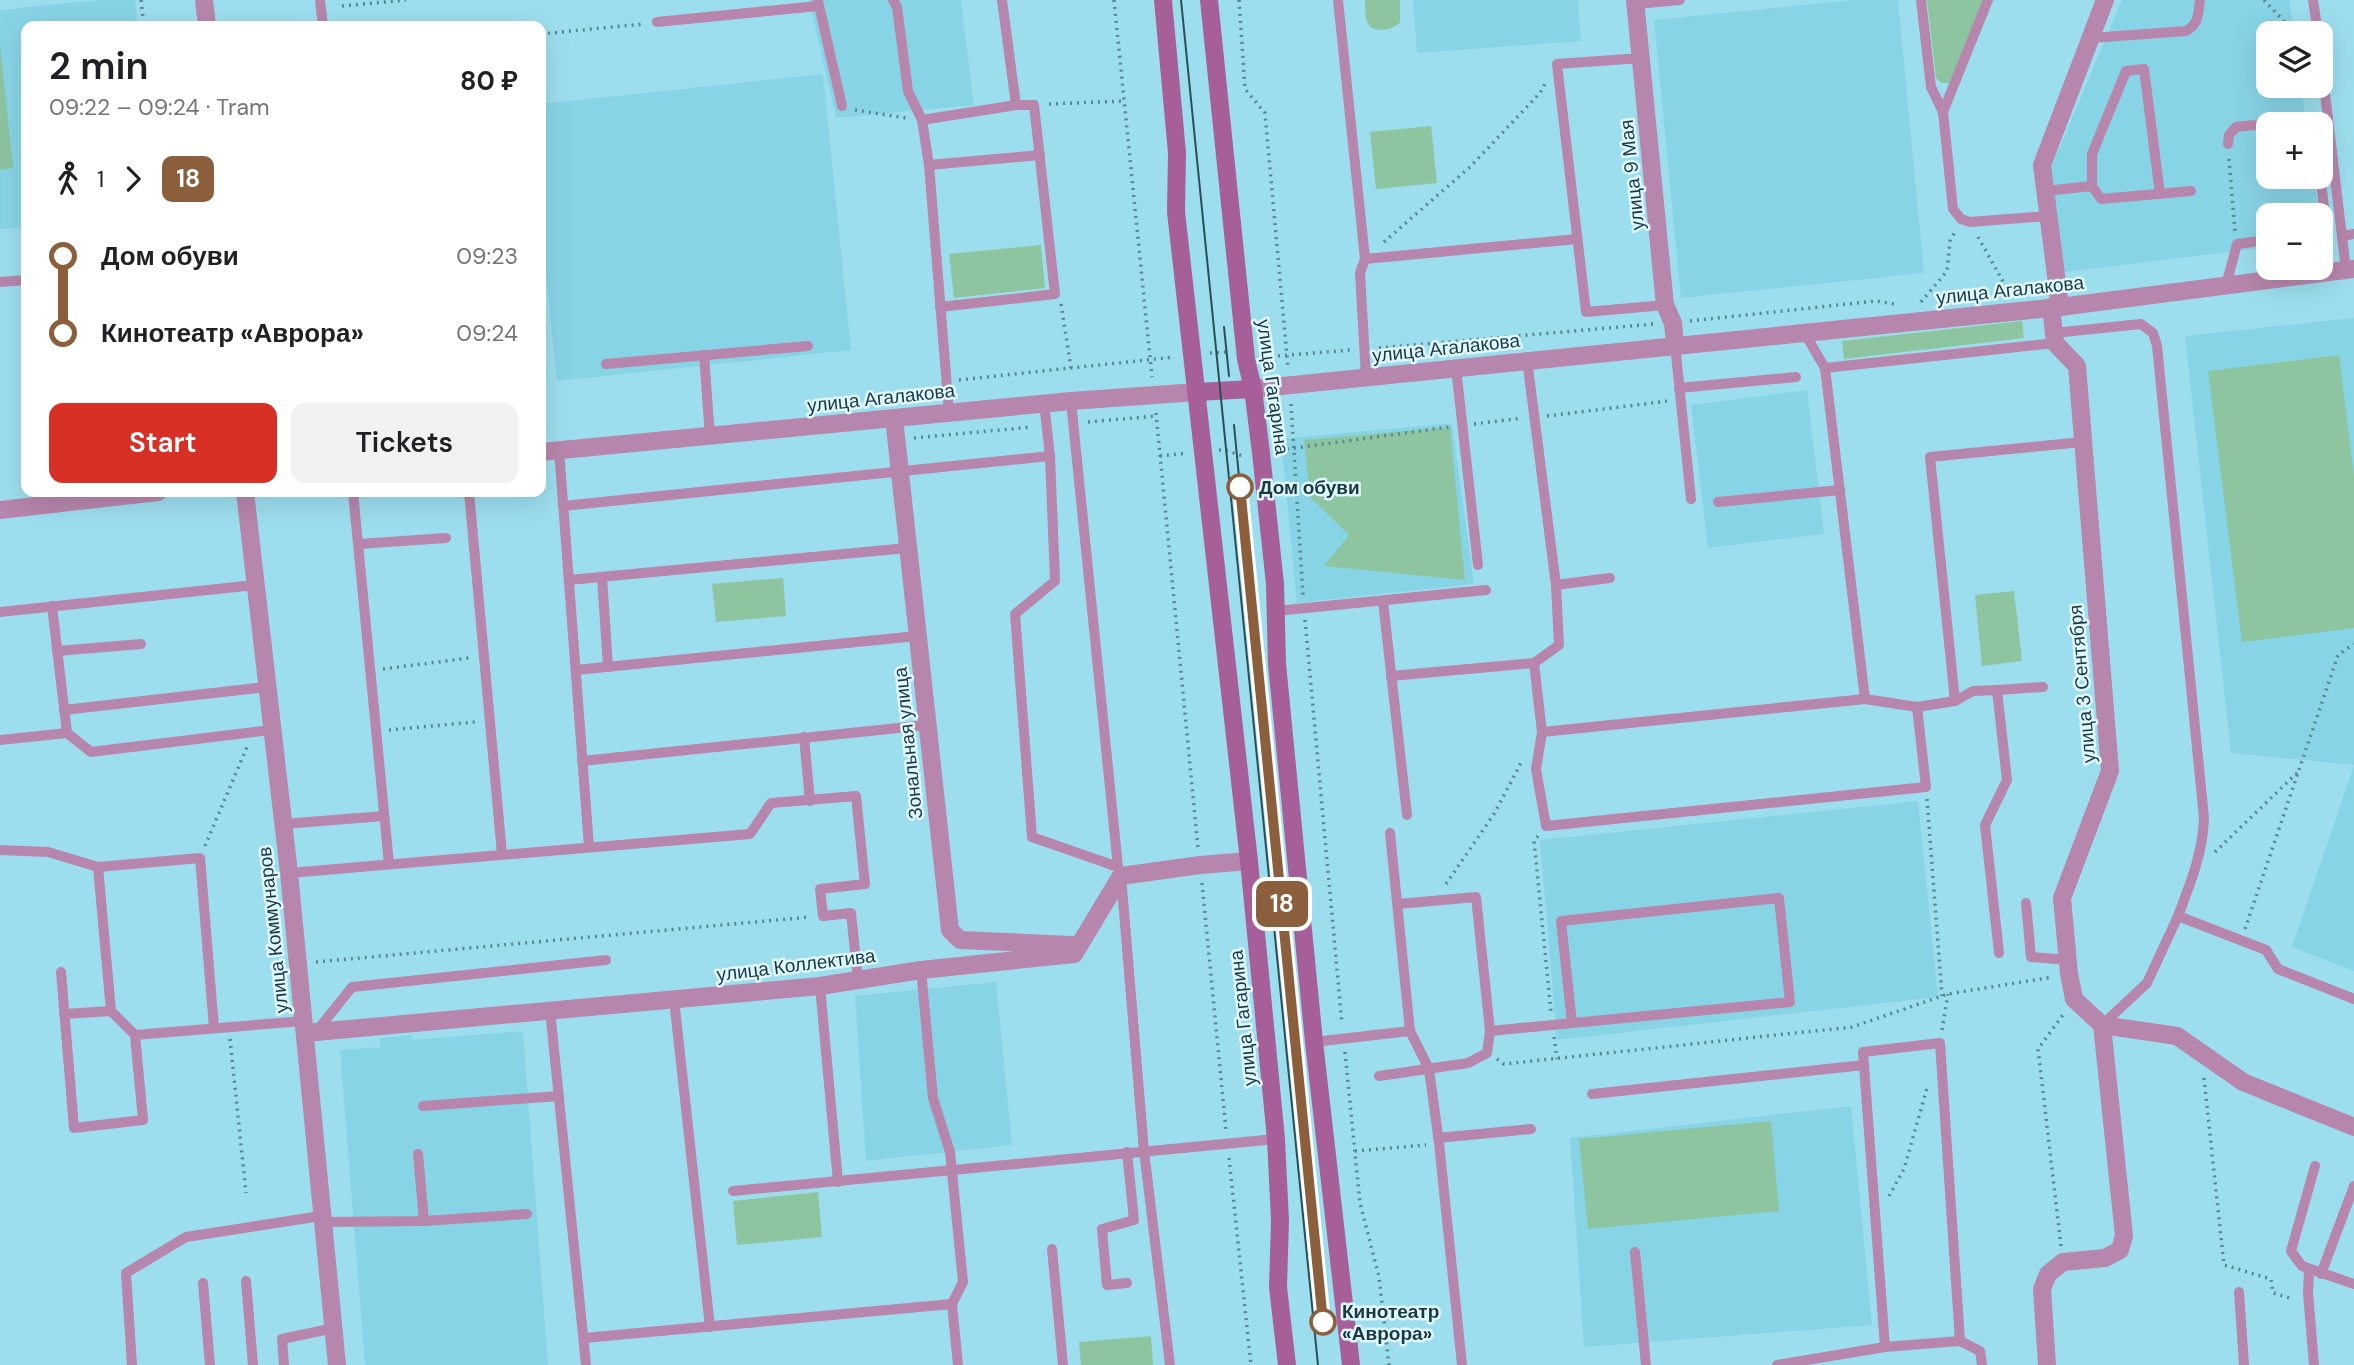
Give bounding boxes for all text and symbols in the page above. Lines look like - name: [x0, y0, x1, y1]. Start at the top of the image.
- map controls: [2256, 21, 2333, 280]
- button: layers: [2256, 21, 2333, 98]
- text: 2 min: [49, 41, 148, 91]
- text: 80 ₽: [460, 64, 518, 98]
- text: 09:22 – 09:24 · Tram: [49, 92, 269, 122]
- button: +: [2256, 112, 2333, 189]
- street label: улица 9 Мая: [1614, 118, 1650, 232]
- icon: walk: [49, 160, 87, 198]
- icon: forward: [114, 160, 152, 198]
- text: 18: [176, 163, 200, 194]
- text: 1: [97, 164, 104, 194]
- button: −: [2256, 203, 2333, 280]
- text: Дом обуви: [101, 239, 239, 273]
- text: 09:23: [456, 241, 518, 271]
- street label: улица Агалакова: [1935, 270, 2085, 310]
- text: Кинотеатр «Аврора»: [101, 316, 364, 350]
- text: 09:24: [456, 318, 518, 348]
- street label: улица Гагарина: [1251, 318, 1295, 457]
- street label: улица Агалакова: [1371, 328, 1521, 368]
- street label: улица Агалакова: [806, 378, 956, 418]
- button: Start: [49, 403, 277, 483]
- button: Tickets: [291, 403, 518, 483]
- marker: Дом обуви: [1227, 474, 1253, 500]
- place label: Дом обуви: [1259, 475, 1360, 500]
- street label: улица 3 Сентября: [2063, 604, 2101, 764]
- street label: Зональная улица: [888, 665, 928, 820]
- street label: улица Коммунаров: [252, 846, 294, 1014]
- line badge: 18: [1250, 881, 1314, 927]
- text: 18: [1270, 888, 1294, 919]
- street label: улица Коллектива: [715, 943, 877, 987]
- street label: улица Гагарина: [1223, 948, 1263, 1087]
- place label: Кинотеатр «Аврора»: [1342, 1299, 1439, 1346]
- marker: Кинотеатр «Аврора»: [1310, 1309, 1336, 1335]

